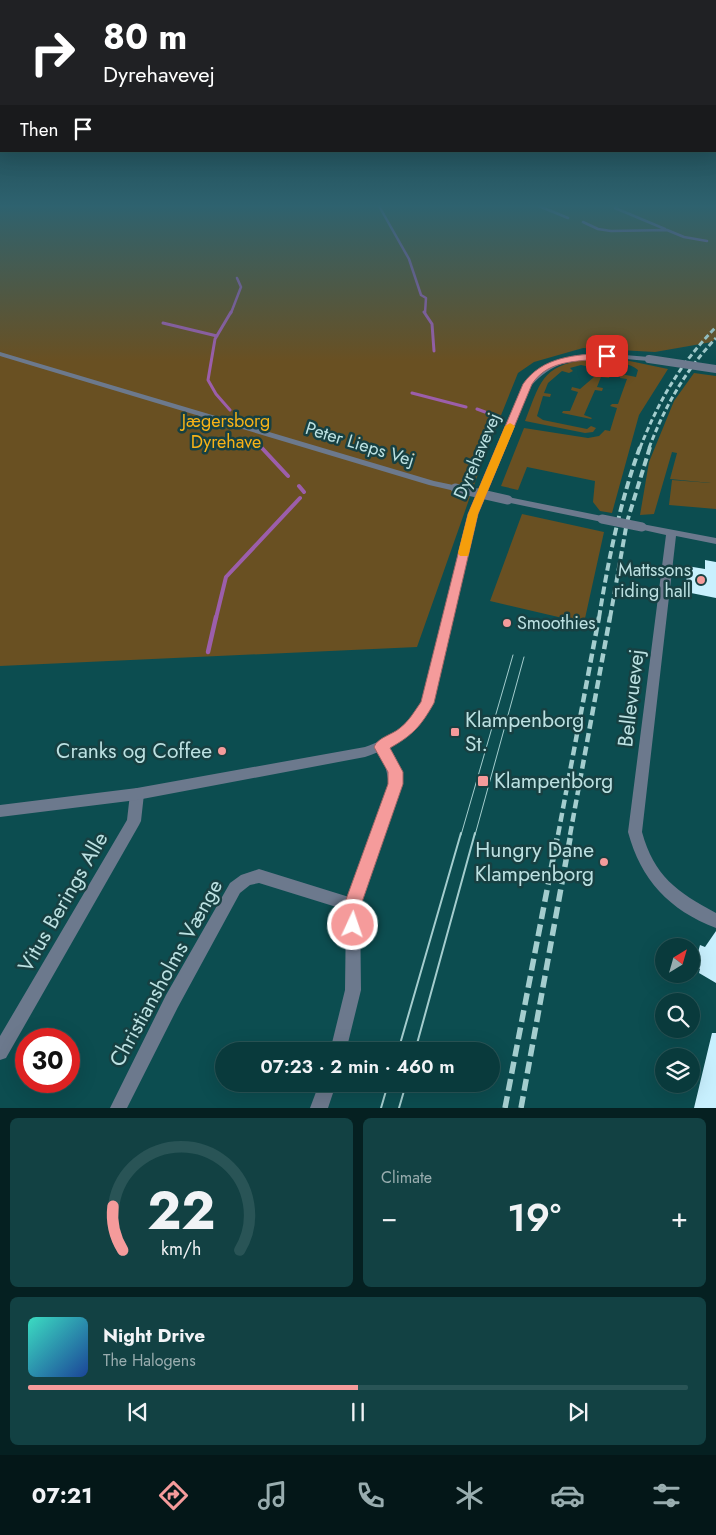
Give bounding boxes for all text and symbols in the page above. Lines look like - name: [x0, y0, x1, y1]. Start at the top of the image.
- text: 80 m: [103, 12, 187, 62]
- icon: right: [20, 20, 85, 85]
- text: Dyrehavevej: [103, 58, 215, 90]
- icon: arrive: [69, 115, 97, 143]
- text: Then: [20, 116, 59, 143]
- pin: [586, 335, 628, 377]
- icon: arrive: [593, 342, 621, 370]
- park label: Jægersborg Dyrehave: [180, 408, 270, 455]
- street label: Dyrehavevej: [447, 409, 507, 503]
- street label: Peter Lieps Vej: [302, 415, 418, 473]
- place label: Mattssons riding hall: [614, 557, 691, 604]
- marker: Mattssons riding hall: [695, 574, 707, 586]
- place label: Smoothies: [517, 610, 596, 636]
- marker: Smoothies: [501, 617, 513, 629]
- street label: Bellevuevej: [610, 647, 652, 749]
- place label: Klampenborg St.: [465, 705, 584, 759]
- marker: Klampenborg St.: [449, 726, 461, 738]
- place label: Cranks og Coffee: [56, 736, 212, 766]
- marker: Cranks og Coffee: [216, 745, 228, 757]
- place label: Klampenborg: [494, 766, 613, 796]
- marker: Klampenborg: [476, 774, 490, 788]
- street label: Vitus Berings Alle: [11, 826, 115, 978]
- place label: Hungry Dane Klampenborg: [475, 835, 594, 889]
- marker: Hungry Dane Klampenborg: [598, 856, 610, 868]
- street label: Christiansholms Vænge: [102, 874, 230, 1072]
- position arrow: [326, 898, 378, 950]
- north arrow: [655, 938, 700, 982]
- map controls: [655, 938, 700, 1093]
- button: search: [655, 993, 700, 1038]
- speed limit sign: 30: [15, 1028, 80, 1093]
- button: layers: [655, 1048, 700, 1093]
- text: 07:23 · 2 min · 460 m: [260, 1053, 455, 1080]
- text: Climate: [381, 1166, 432, 1189]
- text: 22: [147, 1173, 216, 1249]
- text: 19°: [507, 1190, 561, 1245]
- text: −: [381, 1197, 398, 1238]
- text: +: [671, 1197, 688, 1238]
- text: km/h: [161, 1236, 202, 1262]
- text: Night Drive: [103, 1322, 205, 1349]
- text: The Halogens: [103, 1349, 196, 1372]
- icon: previous: [124, 1398, 152, 1426]
- icon: pause: [344, 1398, 372, 1426]
- icon: next: [564, 1398, 592, 1426]
- icon: directions: [156, 1478, 191, 1513]
- icon: music: [255, 1478, 290, 1513]
- icon: phone: [353, 1478, 388, 1513]
- icon: climate: [452, 1478, 487, 1513]
- icon: car: [550, 1478, 585, 1513]
- icon: filters: [649, 1478, 684, 1513]
- text: 07:21: [32, 1479, 92, 1511]

